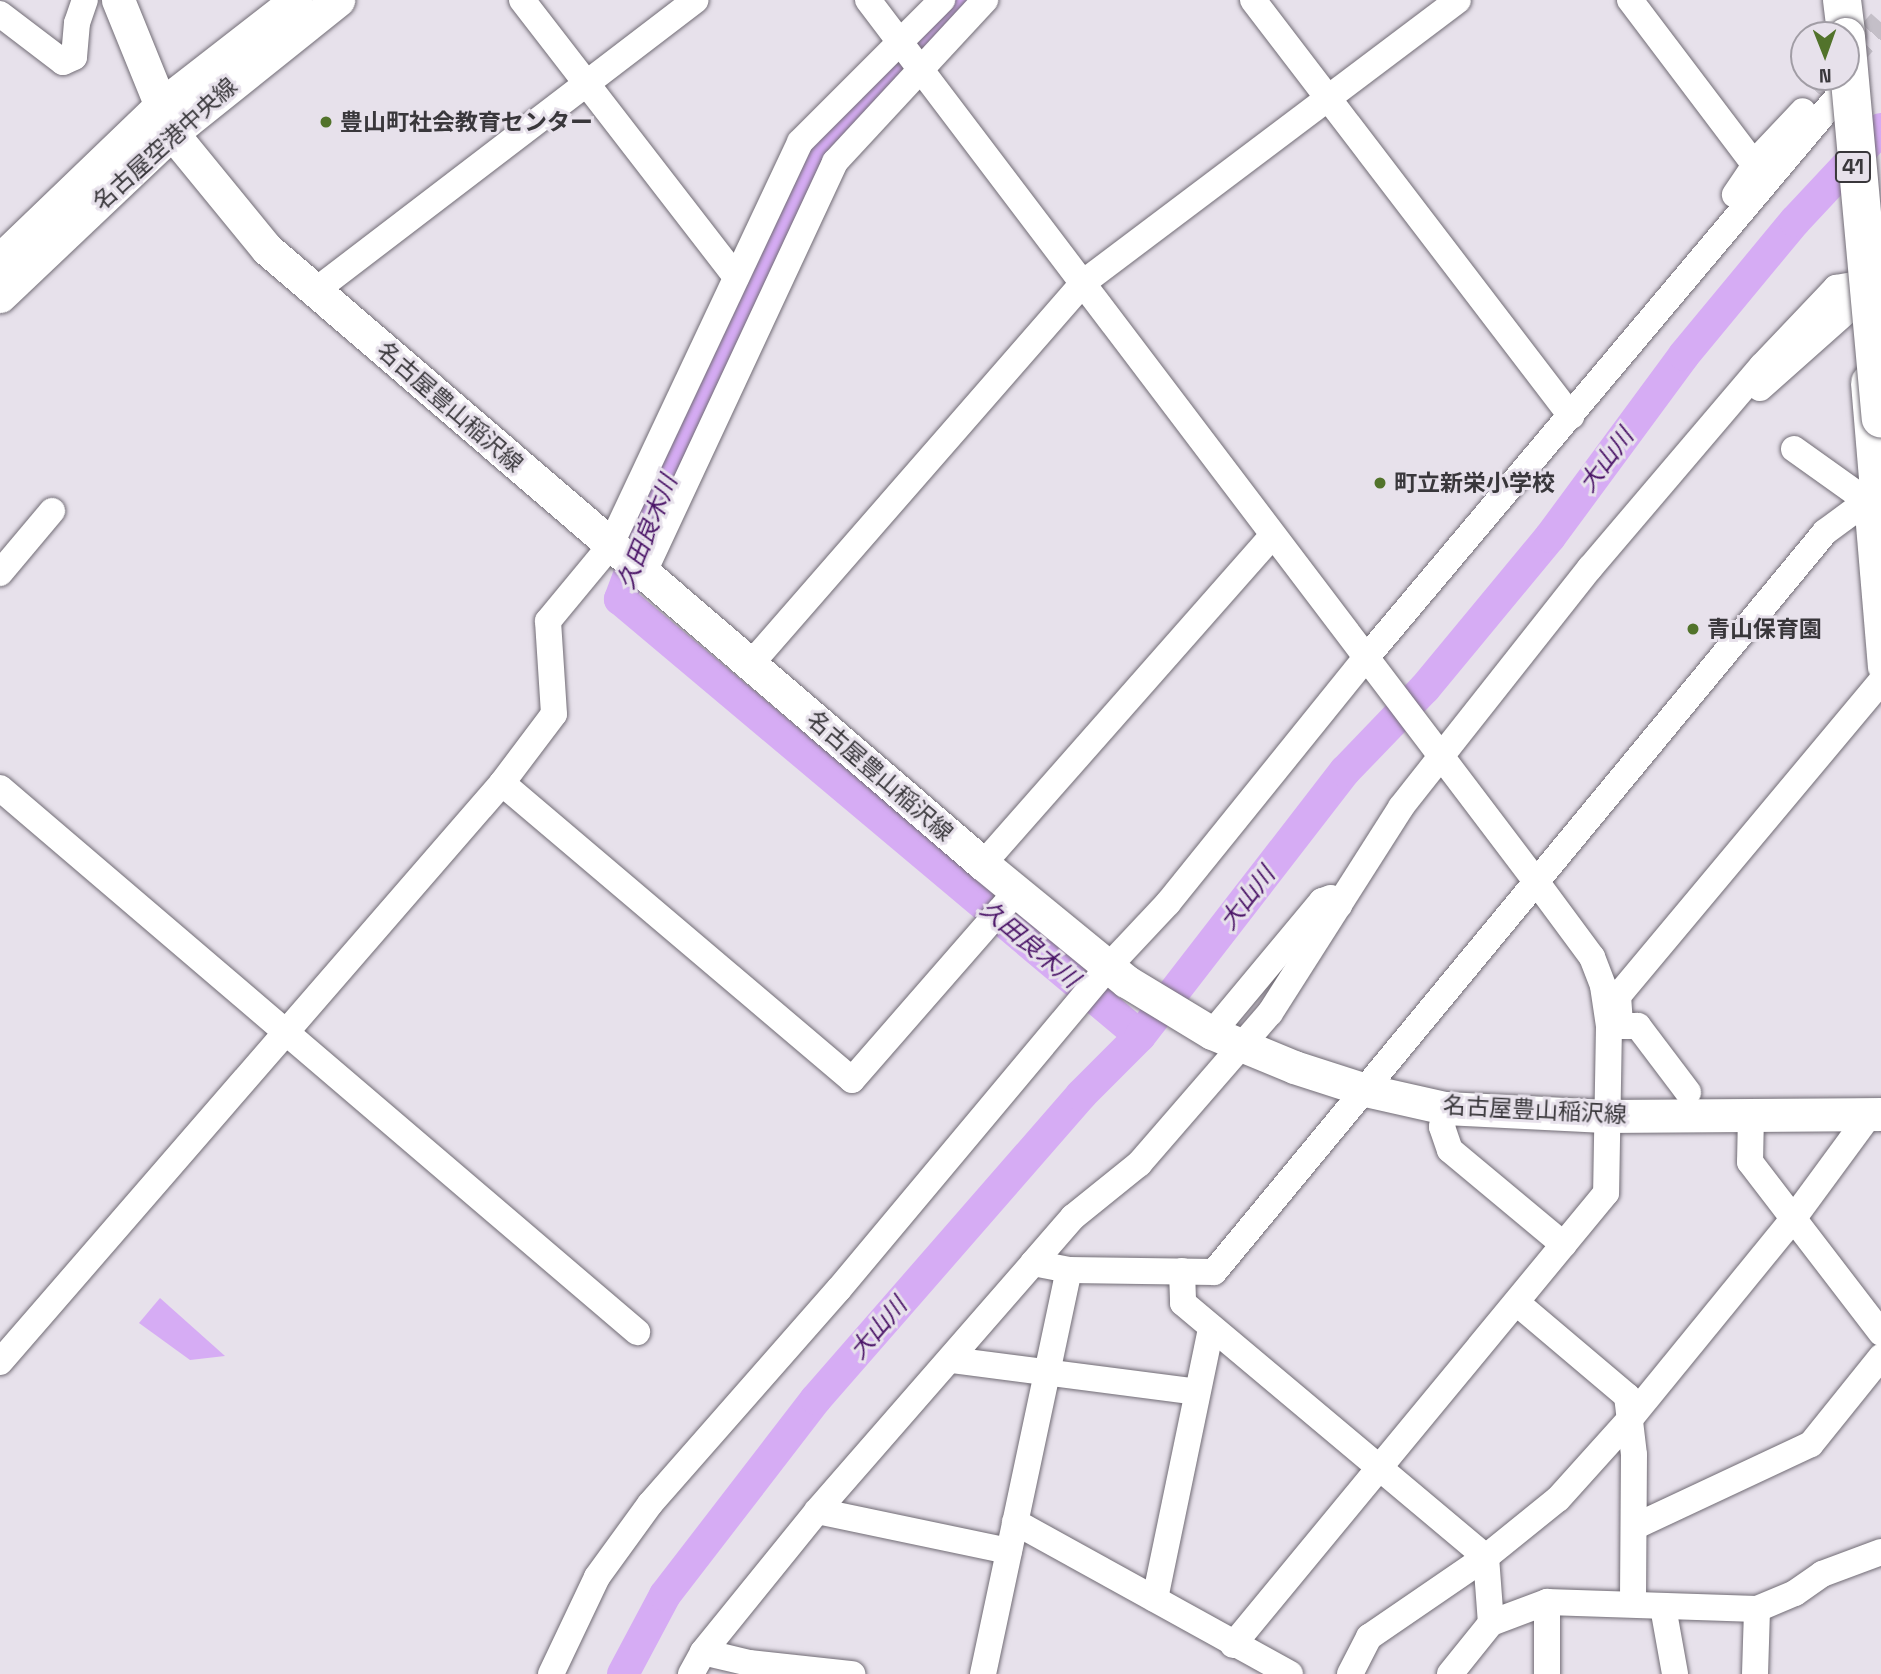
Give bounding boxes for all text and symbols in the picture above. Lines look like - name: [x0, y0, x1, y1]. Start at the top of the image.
- north arrow: [1790, 21, 1860, 91]
- text: N: [1819, 63, 1832, 88]
- street label: 名古屋空港中央線: [87, 72, 243, 216]
- place label: 豊山町社会教育センター: [340, 108, 593, 136]
- marker: 豊山町社会教育センター: [318, 114, 334, 130]
- road number: 41: [1834, 150, 1872, 184]
- street label: 名古屋豊山稲沢線: [372, 336, 528, 478]
- water label: 大山川: [1573, 423, 1639, 497]
- place label: 町立新栄小学校: [1394, 469, 1555, 497]
- water label: 久田良木川: [611, 471, 683, 593]
- marker: 町立新栄小学校: [1372, 475, 1388, 491]
- place label: 青山保育園: [1707, 615, 1822, 643]
- marker: 青山保育園: [1685, 621, 1701, 637]
- street label: 名古屋豊山稲沢線: [802, 705, 958, 847]
- water label: 大山川: [1213, 861, 1281, 935]
- water label: 久田良木川: [975, 894, 1085, 994]
- street label: 名古屋豊山稲沢線: [1442, 1091, 1628, 1129]
- water label: 大山川: [844, 1291, 912, 1365]

